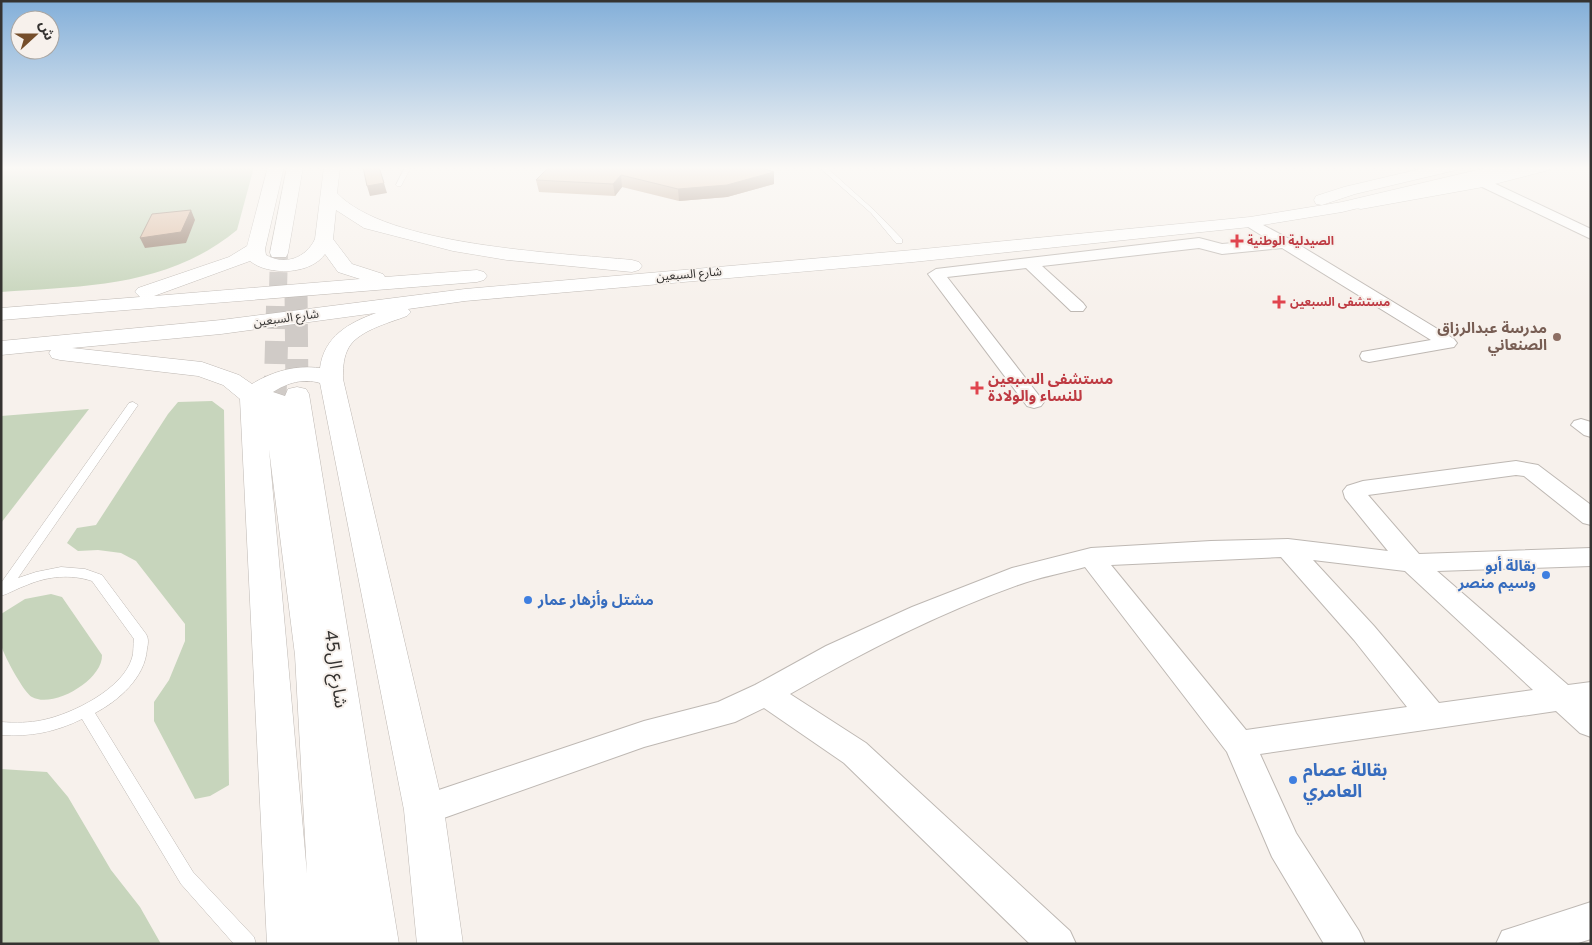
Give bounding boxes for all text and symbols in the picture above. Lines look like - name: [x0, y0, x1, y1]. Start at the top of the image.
- north arrow: [10, 10, 60, 60]
- text: ش: [34, 19, 57, 43]
- place label: الصيدلية الوطنية: [1247, 234, 1334, 250]
- marker: الصيدلية الوطنية: [1231, 235, 1243, 247]
- street label: شارع السبعين: [656, 264, 723, 286]
- marker: مستشفى السبعين: [1272, 295, 1286, 309]
- place label: مستشفى السبعين: [1290, 295, 1390, 311]
- street label: شارع السبعين: [252, 306, 320, 332]
- place label: مدرسة عبدالرزاق الصنعاني: [1437, 320, 1547, 356]
- marker: مدرسة عبدالرزاق الصنعاني: [1551, 331, 1563, 343]
- place label: مستشفى السبعين للنساء والولادة: [988, 371, 1113, 407]
- marker: مستشفى السبعين للنساء والولادة: [970, 381, 984, 395]
- place label: بقالة أبو وسيم منصر: [1457, 556, 1536, 594]
- marker: بقالة أبو وسيم منصر: [1540, 569, 1552, 581]
- place label: مشتل وأزهار عمار: [537, 590, 654, 611]
- marker: مشتل وأزهار عمار: [522, 594, 534, 606]
- street label: شارع ال45: [317, 629, 351, 710]
- place label: بقالة عصام العامري: [1303, 760, 1388, 805]
- marker: بقالة عصام العامري: [1287, 774, 1299, 786]

